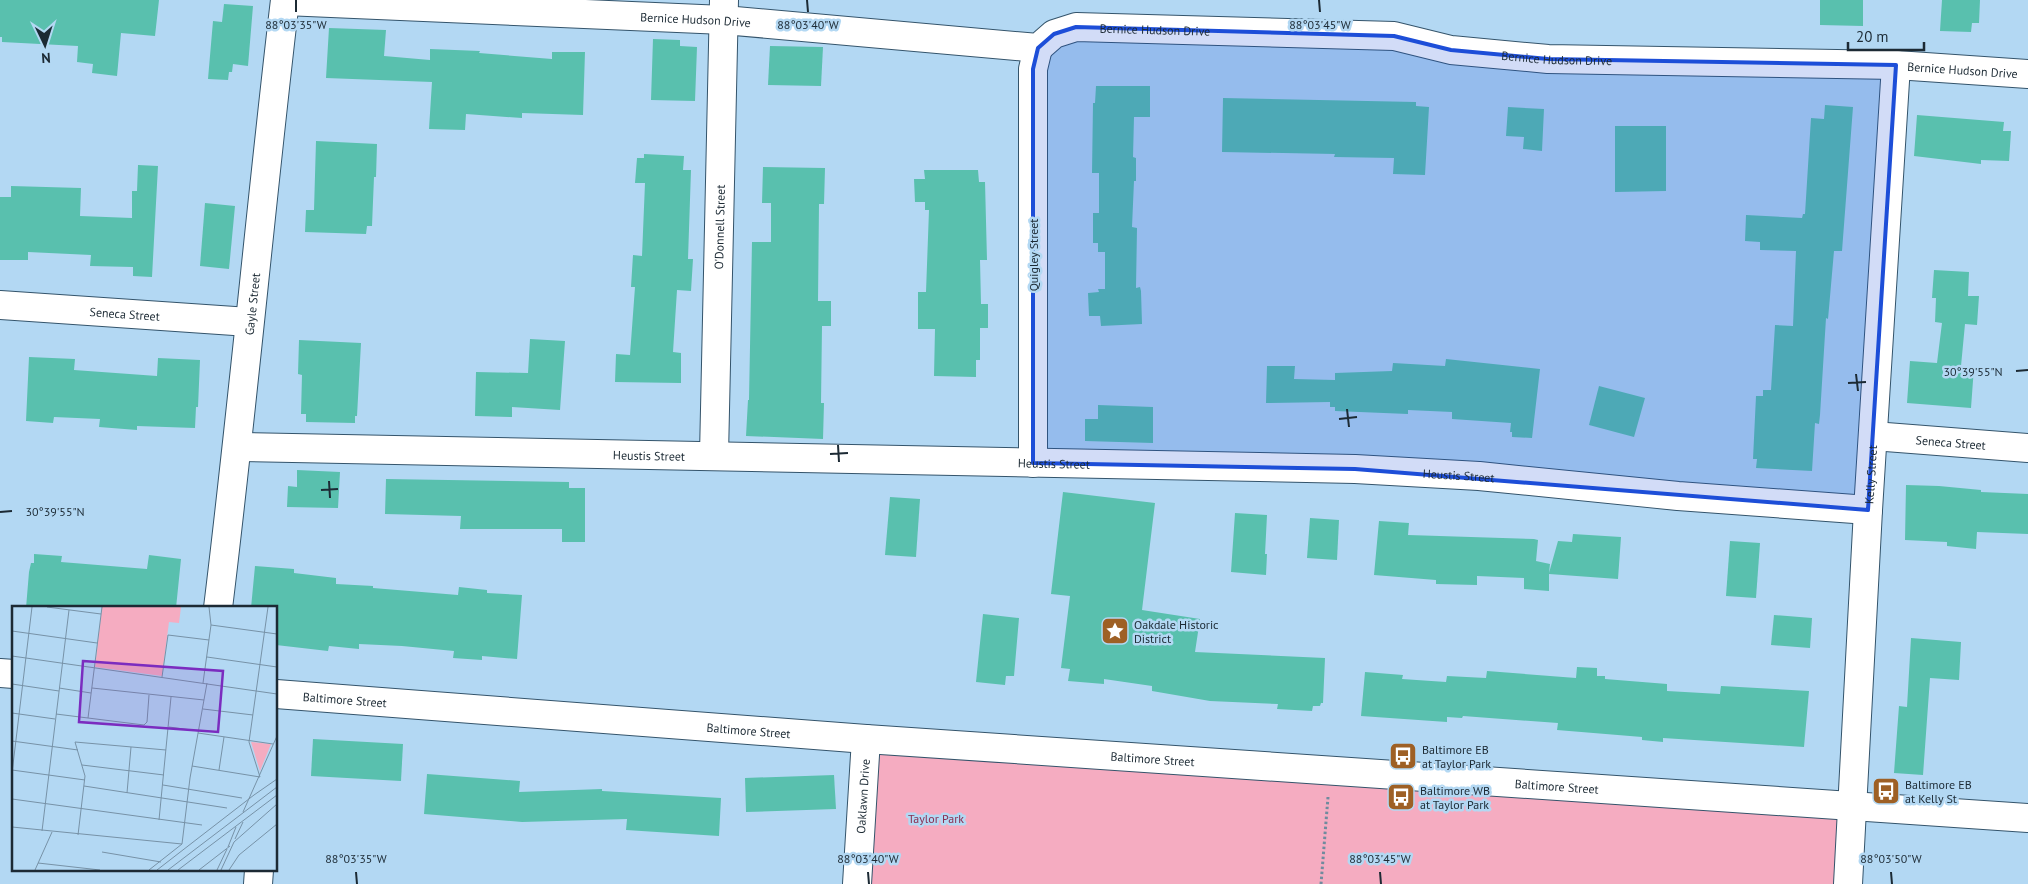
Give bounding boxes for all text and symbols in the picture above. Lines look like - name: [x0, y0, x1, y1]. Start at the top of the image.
- street label: Bernice Hudson Drive: [640, 9, 752, 30]
- text: 88°03'35"W: [265, 17, 327, 32]
- text: 88°03'40"W: [777, 17, 839, 32]
- text: 88°03'45"W: [1289, 17, 1351, 32]
- north arrow: [20, 20, 70, 70]
- street label: Bernice Hudson Drive: [1099, 20, 1211, 38]
- scale bar: [1848, 20, 1924, 52]
- text: 20 m: [1856, 27, 1889, 46]
- street label: Bernice Hudson Drive: [1501, 47, 1612, 68]
- text: N: [41, 49, 51, 67]
- street label: Bernice Hudson Drive: [1907, 58, 2018, 81]
- street label: O'Donnell Street: [711, 184, 727, 270]
- street label: Quigley Street: [1026, 219, 1041, 291]
- street label: Gayle Street: [241, 272, 263, 336]
- street label: Seneca Street: [89, 304, 160, 323]
- text: 30°39'55"N: [1943, 364, 2003, 379]
- street label: Seneca Street: [1915, 432, 1986, 452]
- street label: Kelly Street: [1861, 445, 1880, 505]
- street label: Heustis Street: [613, 447, 685, 463]
- street label: Heustis Street: [1018, 455, 1090, 471]
- street label: Heustis Street: [1422, 465, 1495, 485]
- text: 30°39'55"N: [25, 504, 85, 519]
- inset map: [12, 606, 278, 872]
- place icon: Oakdale Historic District: [1100, 616, 1130, 646]
- place label: Oakdale Historic District: [1134, 617, 1219, 646]
- street label: Baltimore Street: [302, 689, 387, 710]
- street label: Baltimore Street: [706, 719, 791, 741]
- bus stop icon: Baltimore EB at Taylor Park: [1388, 741, 1418, 771]
- place label: Baltimore EB at Taylor Park: [1422, 742, 1491, 771]
- street label: Baltimore Street: [1110, 748, 1195, 769]
- street label: Oaklawn Drive: [853, 758, 872, 834]
- street label: Baltimore Street: [1514, 776, 1599, 796]
- bus stop icon: Baltimore EB at Kelly St: [1871, 776, 1901, 806]
- place label: Baltimore EB at Kelly St: [1905, 777, 1972, 806]
- bus stop icon: Baltimore WB at Taylor Park: [1386, 782, 1416, 812]
- place label: Baltimore WB at Taylor Park: [1420, 783, 1490, 812]
- park label: Taylor Park: [908, 811, 964, 826]
- text: 88°03'35"W: [325, 851, 387, 866]
- text: 88°03'40"W: [837, 851, 899, 866]
- text: 88°03'45"W: [1349, 851, 1411, 866]
- text: 88°03'50"W: [1860, 851, 1922, 866]

